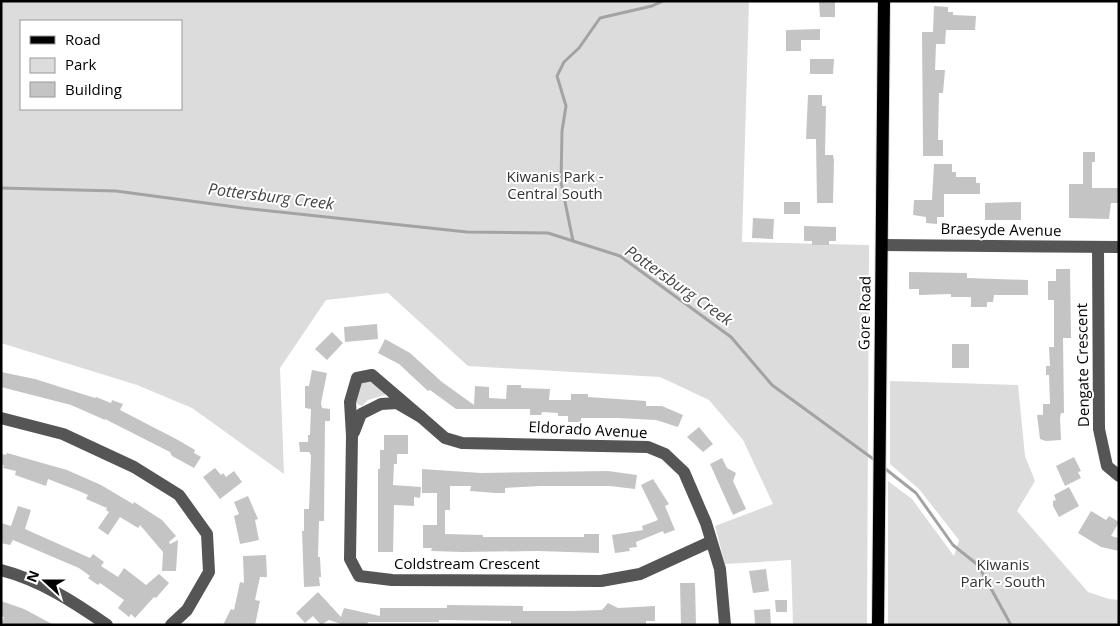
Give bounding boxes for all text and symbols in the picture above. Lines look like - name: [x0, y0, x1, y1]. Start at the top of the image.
- legend: [20, 20, 182, 110]
- text: Road: [65, 29, 101, 49]
- text: Park: [65, 54, 96, 74]
- text: Building: [65, 79, 122, 99]
- park label: Kiwanis Park - Central South: [506, 166, 604, 203]
- water label: Pottersburg Creek: [207, 177, 336, 215]
- street label: Braesyde Avenue: [940, 218, 1062, 240]
- water label: Pottersburg Creek: [621, 240, 738, 331]
- street label: Gore Road: [853, 276, 875, 350]
- street label: Dengate Crescent: [1071, 303, 1093, 427]
- street label: Eldorado Avenue: [528, 416, 648, 442]
- street label: Coldstream Crescent: [394, 553, 540, 573]
- park label: Kiwanis Park - South: [961, 554, 1045, 591]
- north arrow: [20, 556, 70, 606]
- text: N: [21, 567, 43, 585]

